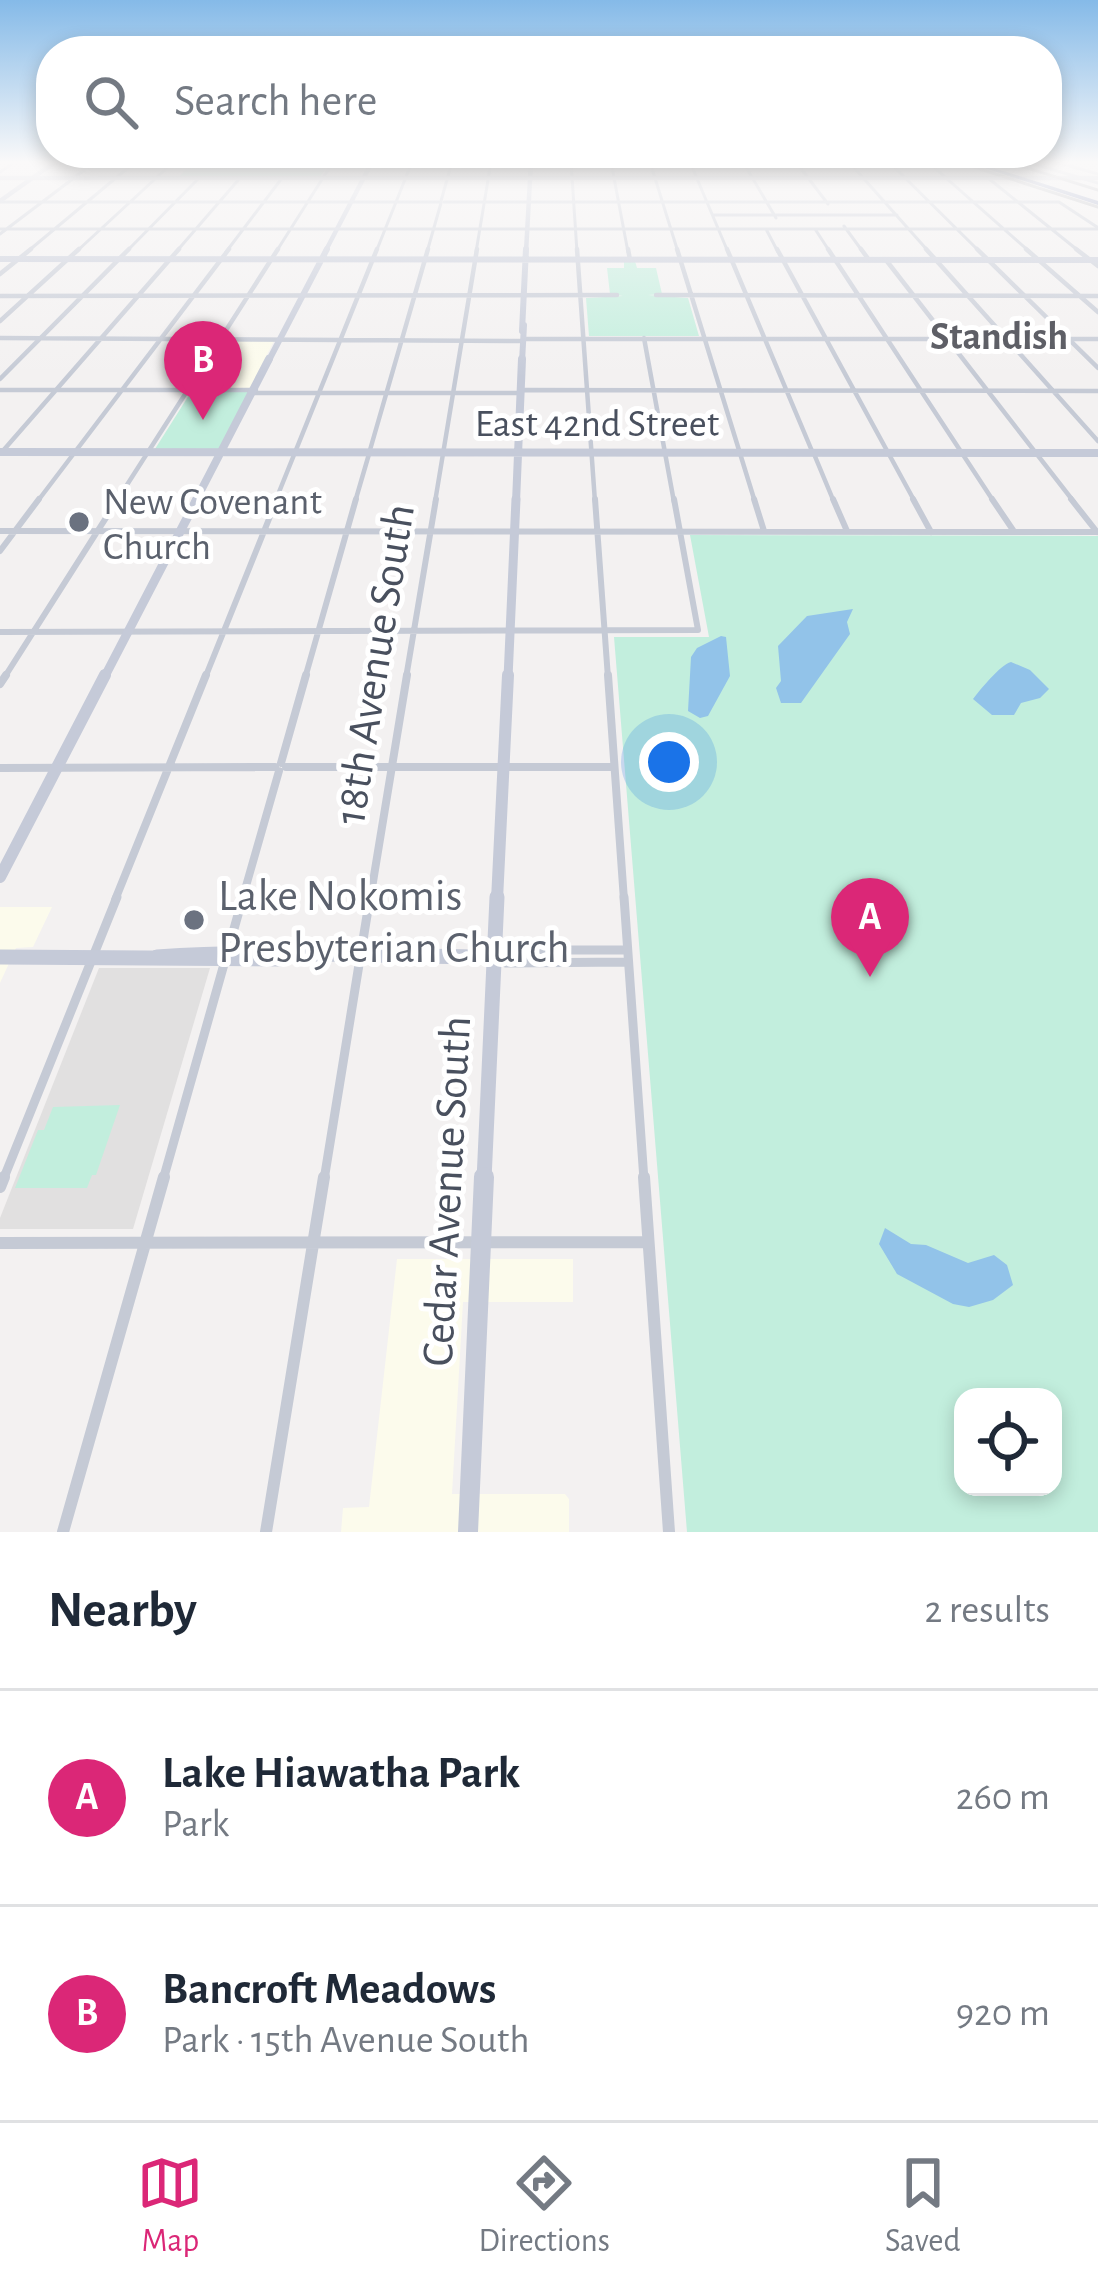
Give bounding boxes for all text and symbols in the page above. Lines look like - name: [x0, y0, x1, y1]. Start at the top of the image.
- search box: [36, 36, 1062, 168]
- icon: search: [78, 69, 144, 135]
- text: Search here: [174, 79, 377, 124]
- district label: Standish: [930, 318, 1068, 357]
- pin: B: [164, 321, 242, 420]
- street label: East 42nd Street: [475, 405, 719, 444]
- place label: New Covenant Church: [103, 483, 322, 567]
- street label: 18th Avenue South: [328, 501, 423, 828]
- marker: New Covenant Church: [66, 509, 92, 535]
- your location: [639, 732, 699, 792]
- place label: Lake Nokomis Presbyterian Church: [218, 874, 570, 971]
- pin: A: [831, 878, 909, 977]
- marker: Lake Nokomis Presbyterian Church: [181, 907, 207, 933]
- street label: Cedar Avenue South: [416, 1015, 479, 1367]
- map controls: [954, 1388, 1062, 1496]
- button: locate: [954, 1388, 1062, 1496]
- text: Nearby: [48, 1585, 197, 1636]
- text: 2 results: [924, 1591, 1050, 1630]
- text: Lake Hiawatha Park: [162, 1751, 520, 1796]
- text: A: [75, 1778, 99, 1817]
- text: 260 m: [956, 1778, 1050, 1817]
- text: Park: [162, 1805, 229, 1844]
- text: Bancroft Meadows: [162, 1967, 496, 2012]
- text: B: [76, 1994, 98, 2033]
- text: 920 m: [956, 1994, 1050, 2033]
- text: Park · 15th Avenue South: [162, 2021, 530, 2060]
- tab: Map: [137, 2150, 203, 2262]
- tab: Directions: [478, 2150, 610, 2262]
- tab: Saved: [885, 2150, 960, 2262]

